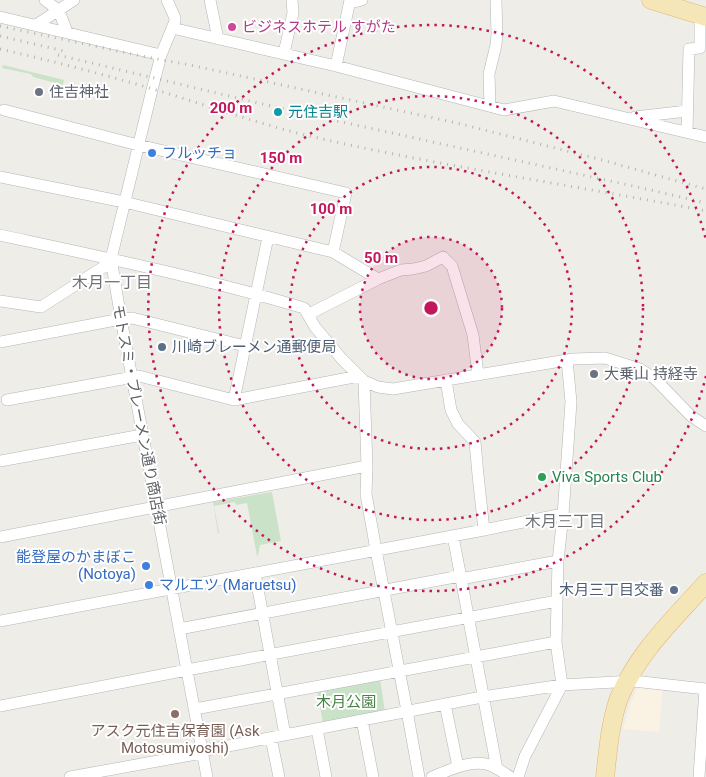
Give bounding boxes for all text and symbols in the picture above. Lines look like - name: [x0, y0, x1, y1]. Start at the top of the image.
- place label: ビジネスホテル すがた: [242, 18, 396, 36]
- marker: ビジネスホテル すがた: [226, 21, 238, 33]
- place label: 住吉神社: [49, 83, 109, 101]
- marker: 住吉神社: [33, 86, 45, 98]
- text: 200 m: [210, 99, 252, 117]
- place label: 元住吉駅: [288, 103, 348, 121]
- marker: 元住吉駅: [272, 106, 284, 118]
- place label: フルッチョ: [162, 144, 237, 162]
- marker: フルッチョ: [146, 147, 158, 159]
- text: 150 m: [260, 149, 302, 167]
- text: 100 m: [310, 200, 352, 218]
- text: 50 m: [364, 249, 398, 267]
- district label: 木月一丁目: [72, 273, 152, 292]
- centre of rings: [422, 299, 440, 317]
- street label: モトスミ・ブレーメン通り商店街: [109, 303, 169, 527]
- place label: 川崎ブレーメン通郵便局: [172, 338, 336, 356]
- marker: 川崎ブレーメン通郵便局: [156, 341, 168, 353]
- place label: 大乗山 持経寺: [604, 365, 698, 383]
- marker: 大乗山 持経寺: [588, 368, 600, 380]
- place label: Viva Sports Club: [552, 468, 662, 486]
- marker: Viva Sports Club: [536, 471, 548, 483]
- district label: 木月三丁目: [525, 512, 605, 531]
- place label: 能登屋のかまぼこ (Notoya): [16, 548, 136, 583]
- marker: 能登屋のかまぼこ (Notoya): [140, 560, 152, 572]
- place label: マルエツ (Maruetsu): [159, 576, 297, 594]
- marker: マルエツ (Maruetsu): [143, 579, 155, 591]
- place label: 木月三丁目交番: [559, 581, 664, 599]
- marker: 木月三丁目交番: [668, 584, 680, 596]
- park label: 木月公園: [316, 693, 376, 711]
- marker: アスク元住吉保育園 (Ask Motosumiyoshi): [169, 708, 181, 720]
- place label: アスク元住吉保育園 (Ask Motosumiyoshi): [91, 722, 260, 757]

